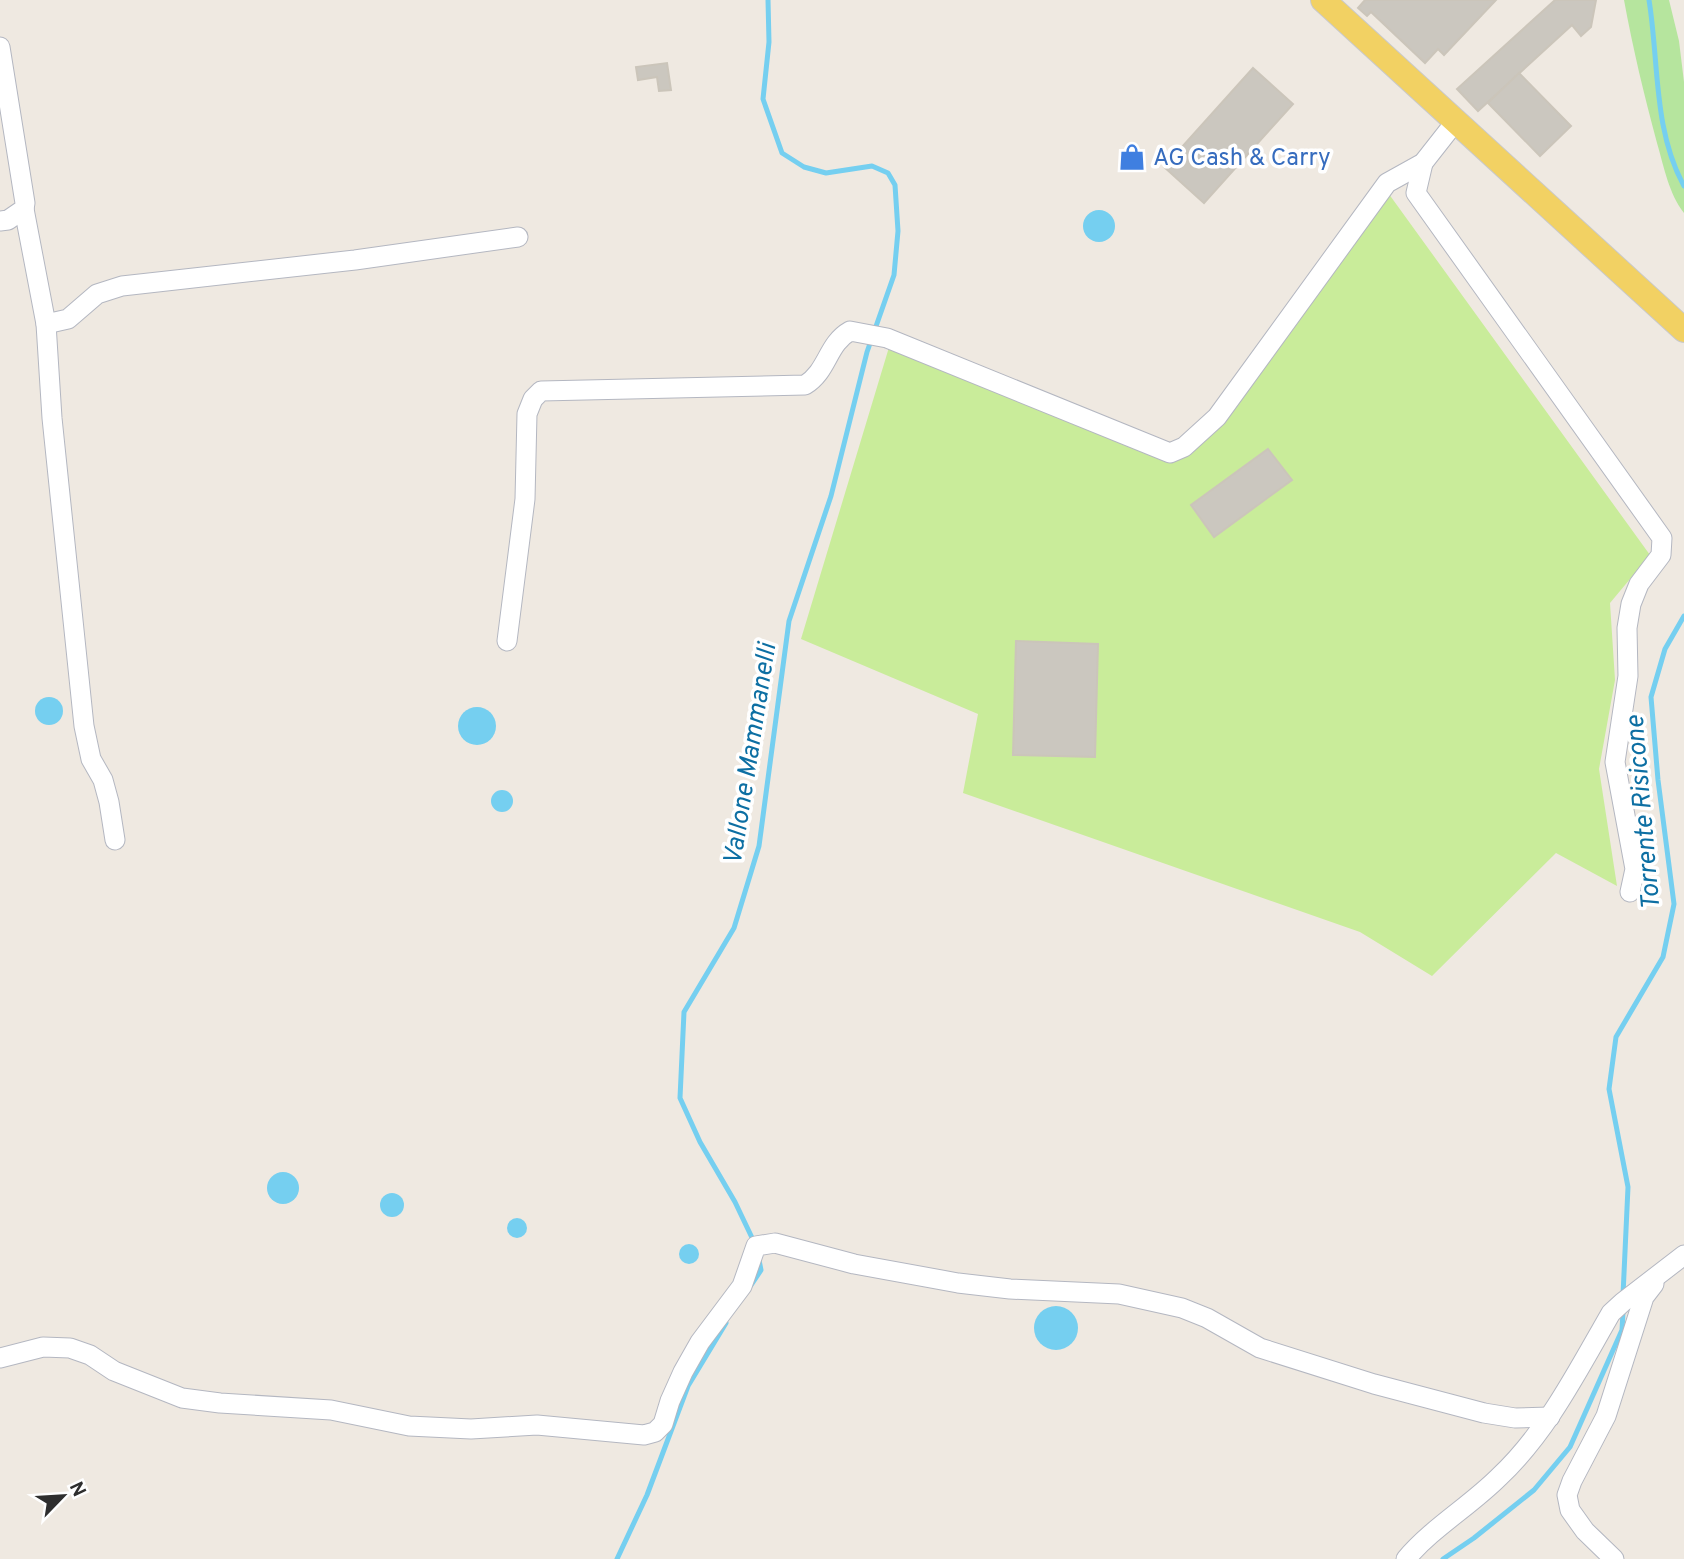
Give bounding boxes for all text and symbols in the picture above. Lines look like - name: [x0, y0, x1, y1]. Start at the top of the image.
- shop icon: AG Cash & Carry: [1117, 142, 1147, 172]
- place label: AG Cash & Carry: [1153, 144, 1331, 174]
- water label: Vallone Mammanelli: [718, 639, 786, 868]
- water label: Torrente Risicone: [1619, 714, 1669, 911]
- north arrow: [28, 1461, 98, 1531]
- text: N: [63, 1478, 90, 1501]

